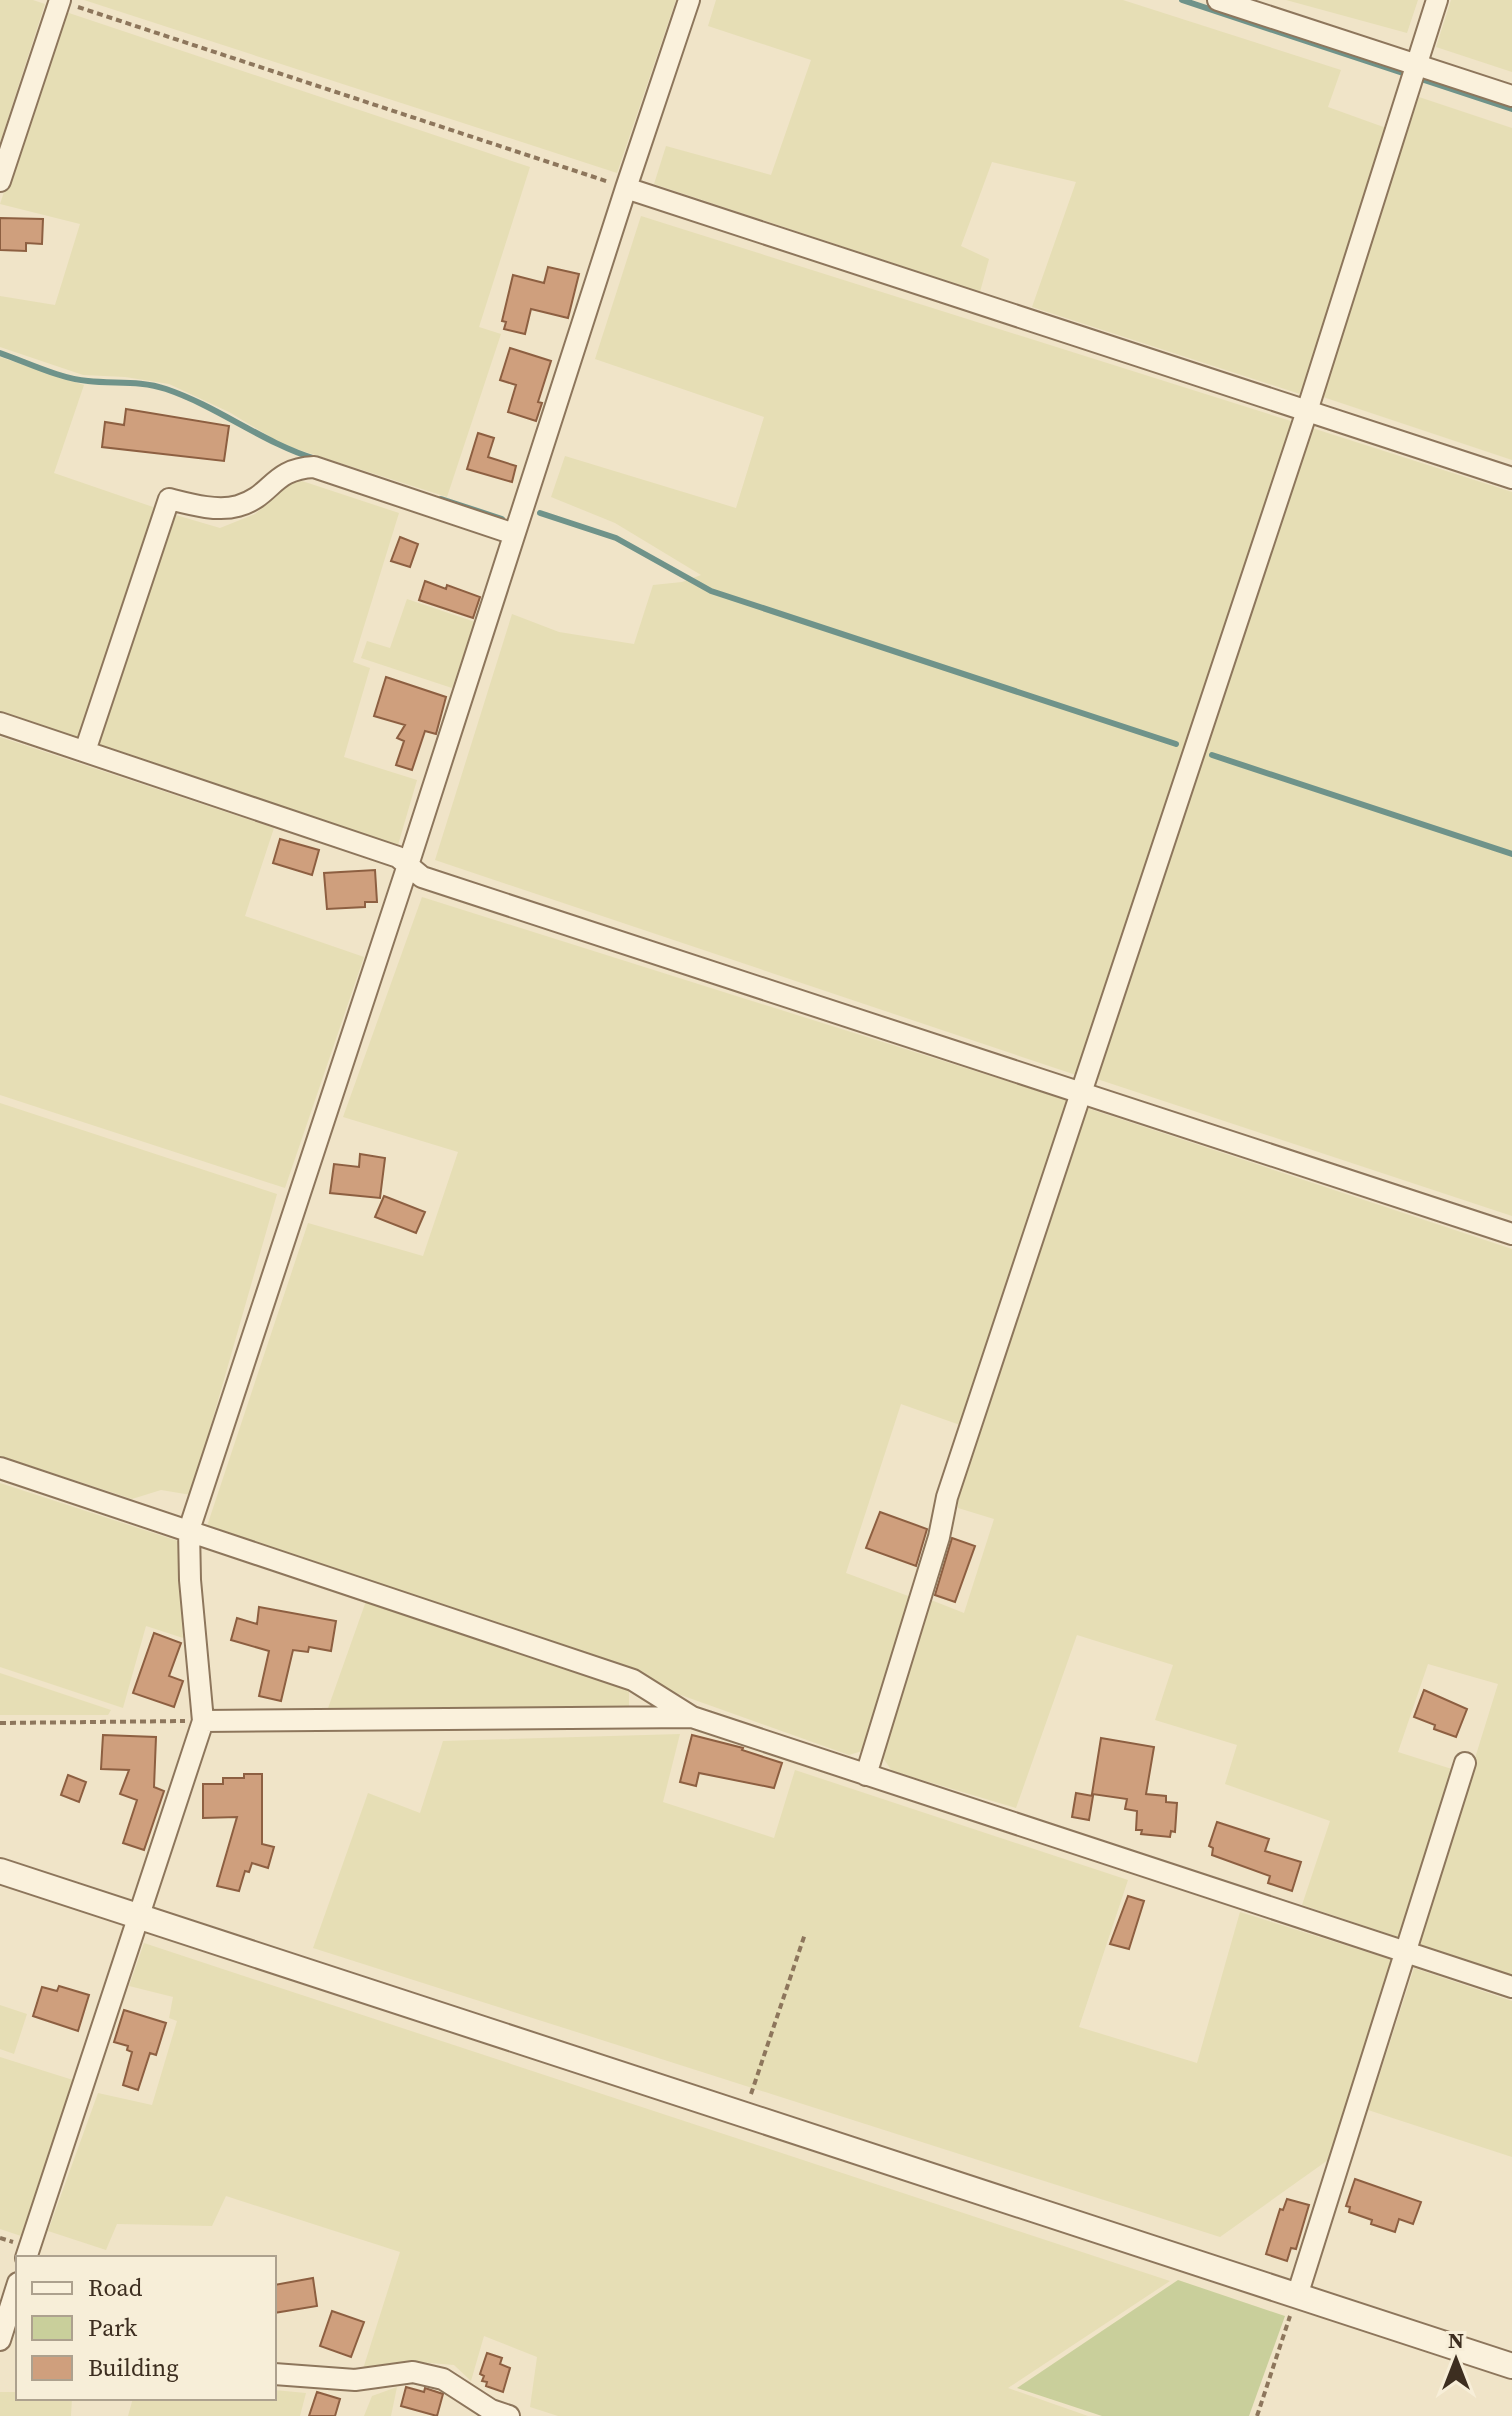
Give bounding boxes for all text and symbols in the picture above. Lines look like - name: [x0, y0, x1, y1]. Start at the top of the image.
- legend: [16, 2256, 276, 2400]
- text: Road: [88, 2271, 143, 2304]
- text: Park: [88, 2311, 138, 2344]
- north arrow: [1416, 2320, 1496, 2400]
- text: N: [1448, 2325, 1464, 2355]
- text: Building: [88, 2351, 179, 2384]

